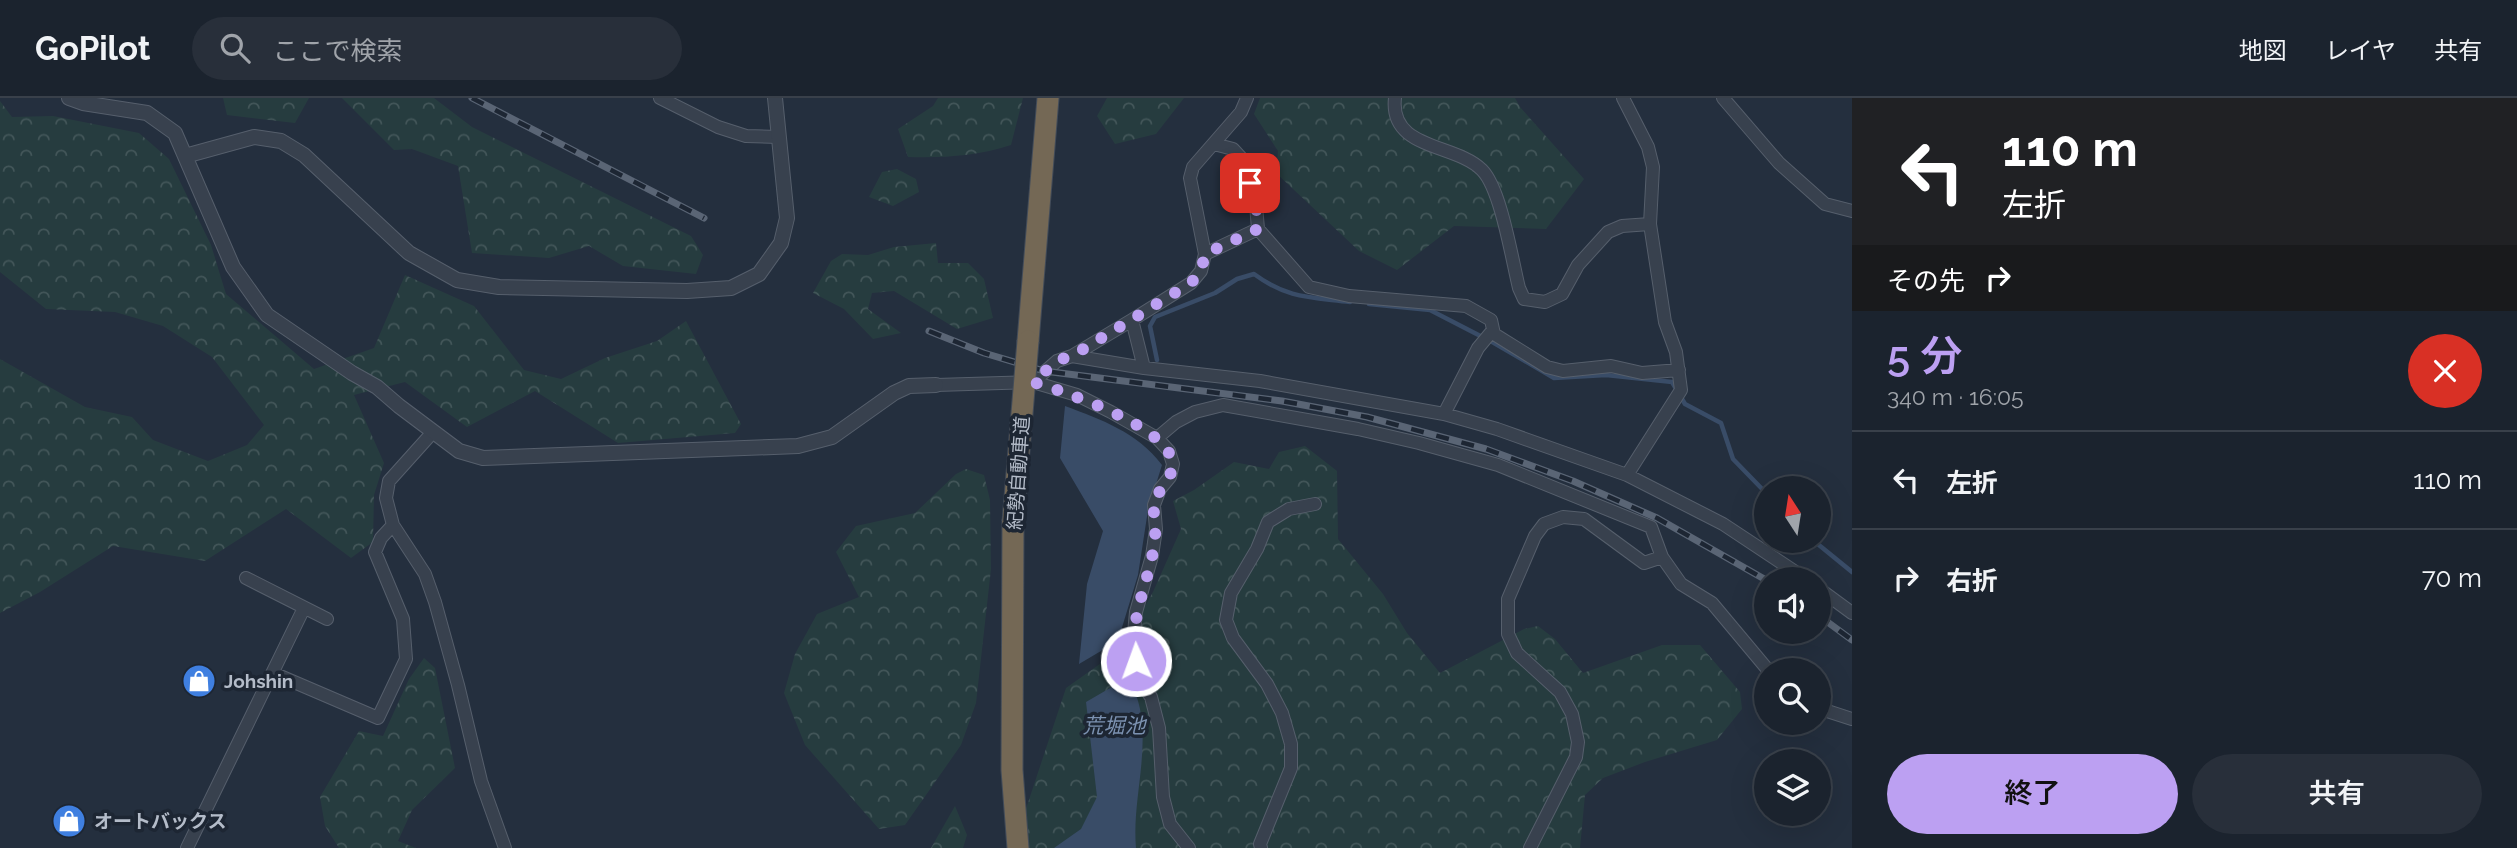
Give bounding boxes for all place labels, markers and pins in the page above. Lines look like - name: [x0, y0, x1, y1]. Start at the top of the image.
- pin: [1220, 153, 1280, 213]
- shop icon: Johshin: [180, 662, 218, 700]
- place label: Johshin: [224, 670, 293, 692]
- shop icon: オートバックス: [50, 802, 88, 840]
- place label: オートバックス: [94, 810, 226, 832]

